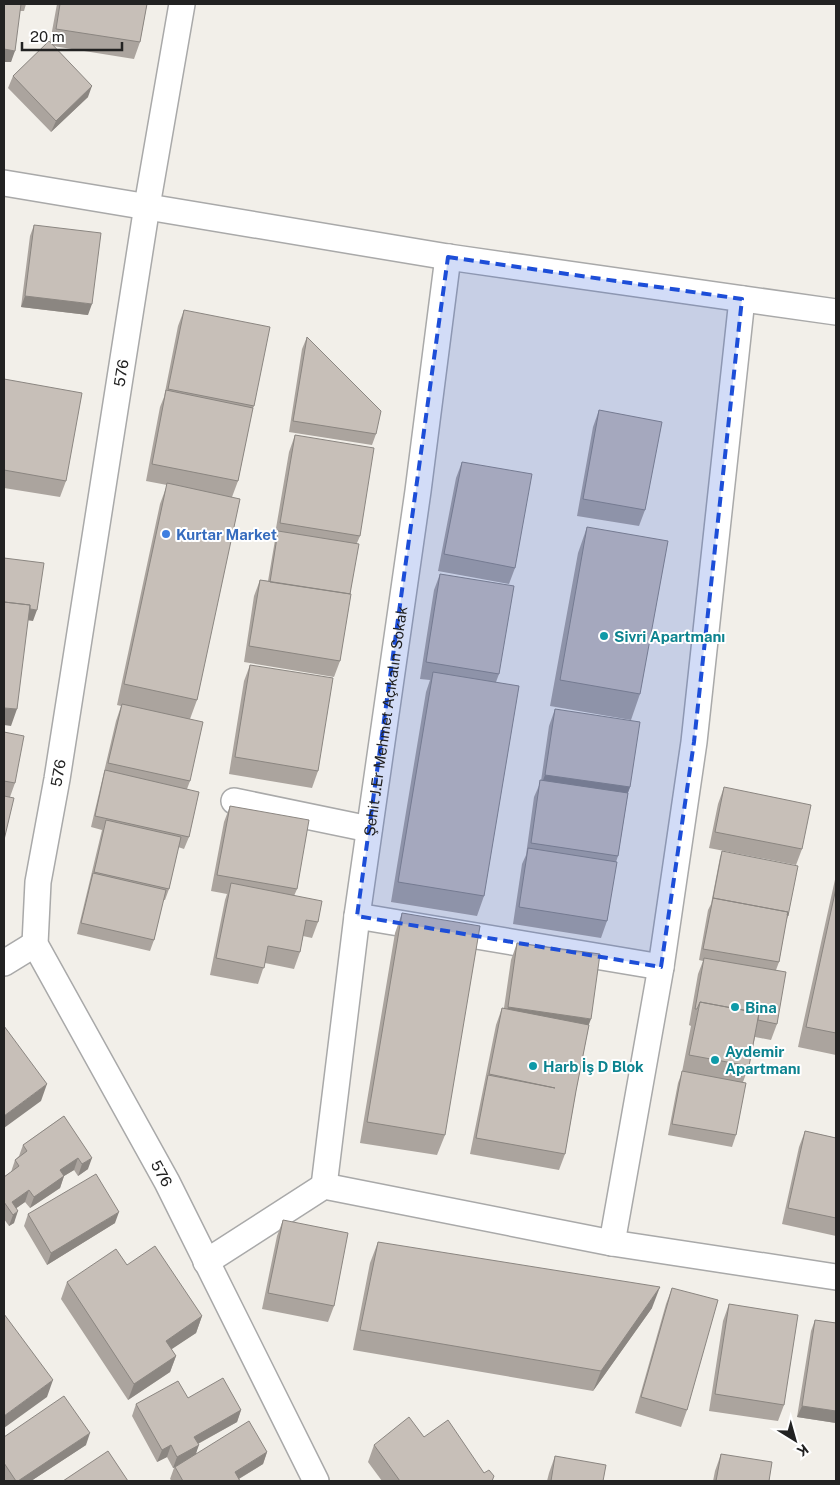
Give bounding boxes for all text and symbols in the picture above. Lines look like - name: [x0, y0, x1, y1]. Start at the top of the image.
- scale bar: [22, 20, 122, 52]
- text: 20 m: [30, 28, 65, 45]
- street label: 576: [110, 358, 132, 388]
- place label: Kurtar Market: [176, 526, 277, 543]
- marker: Kurtar Market: [160, 528, 172, 540]
- street label: Şehit J.Er Mehmet Açıkalın Sokak: [360, 605, 410, 837]
- place label: Sivri Apartmanı: [614, 628, 725, 645]
- marker: Sivri Apartmanı: [598, 630, 610, 642]
- street label: 576: [47, 758, 69, 788]
- place label: Bina: [745, 999, 777, 1016]
- marker: Bina: [729, 1001, 741, 1013]
- place label: Aydemir Apartmanı: [725, 1043, 801, 1077]
- marker: Aydemir Apartmanı: [709, 1054, 721, 1066]
- place label: Harb İş D Blok: [543, 1058, 644, 1075]
- marker: Harb İş D Blok: [527, 1060, 539, 1072]
- street label: 576: [148, 1157, 176, 1189]
- north arrow: [770, 1415, 820, 1465]
- text: K: [794, 1441, 812, 1460]

